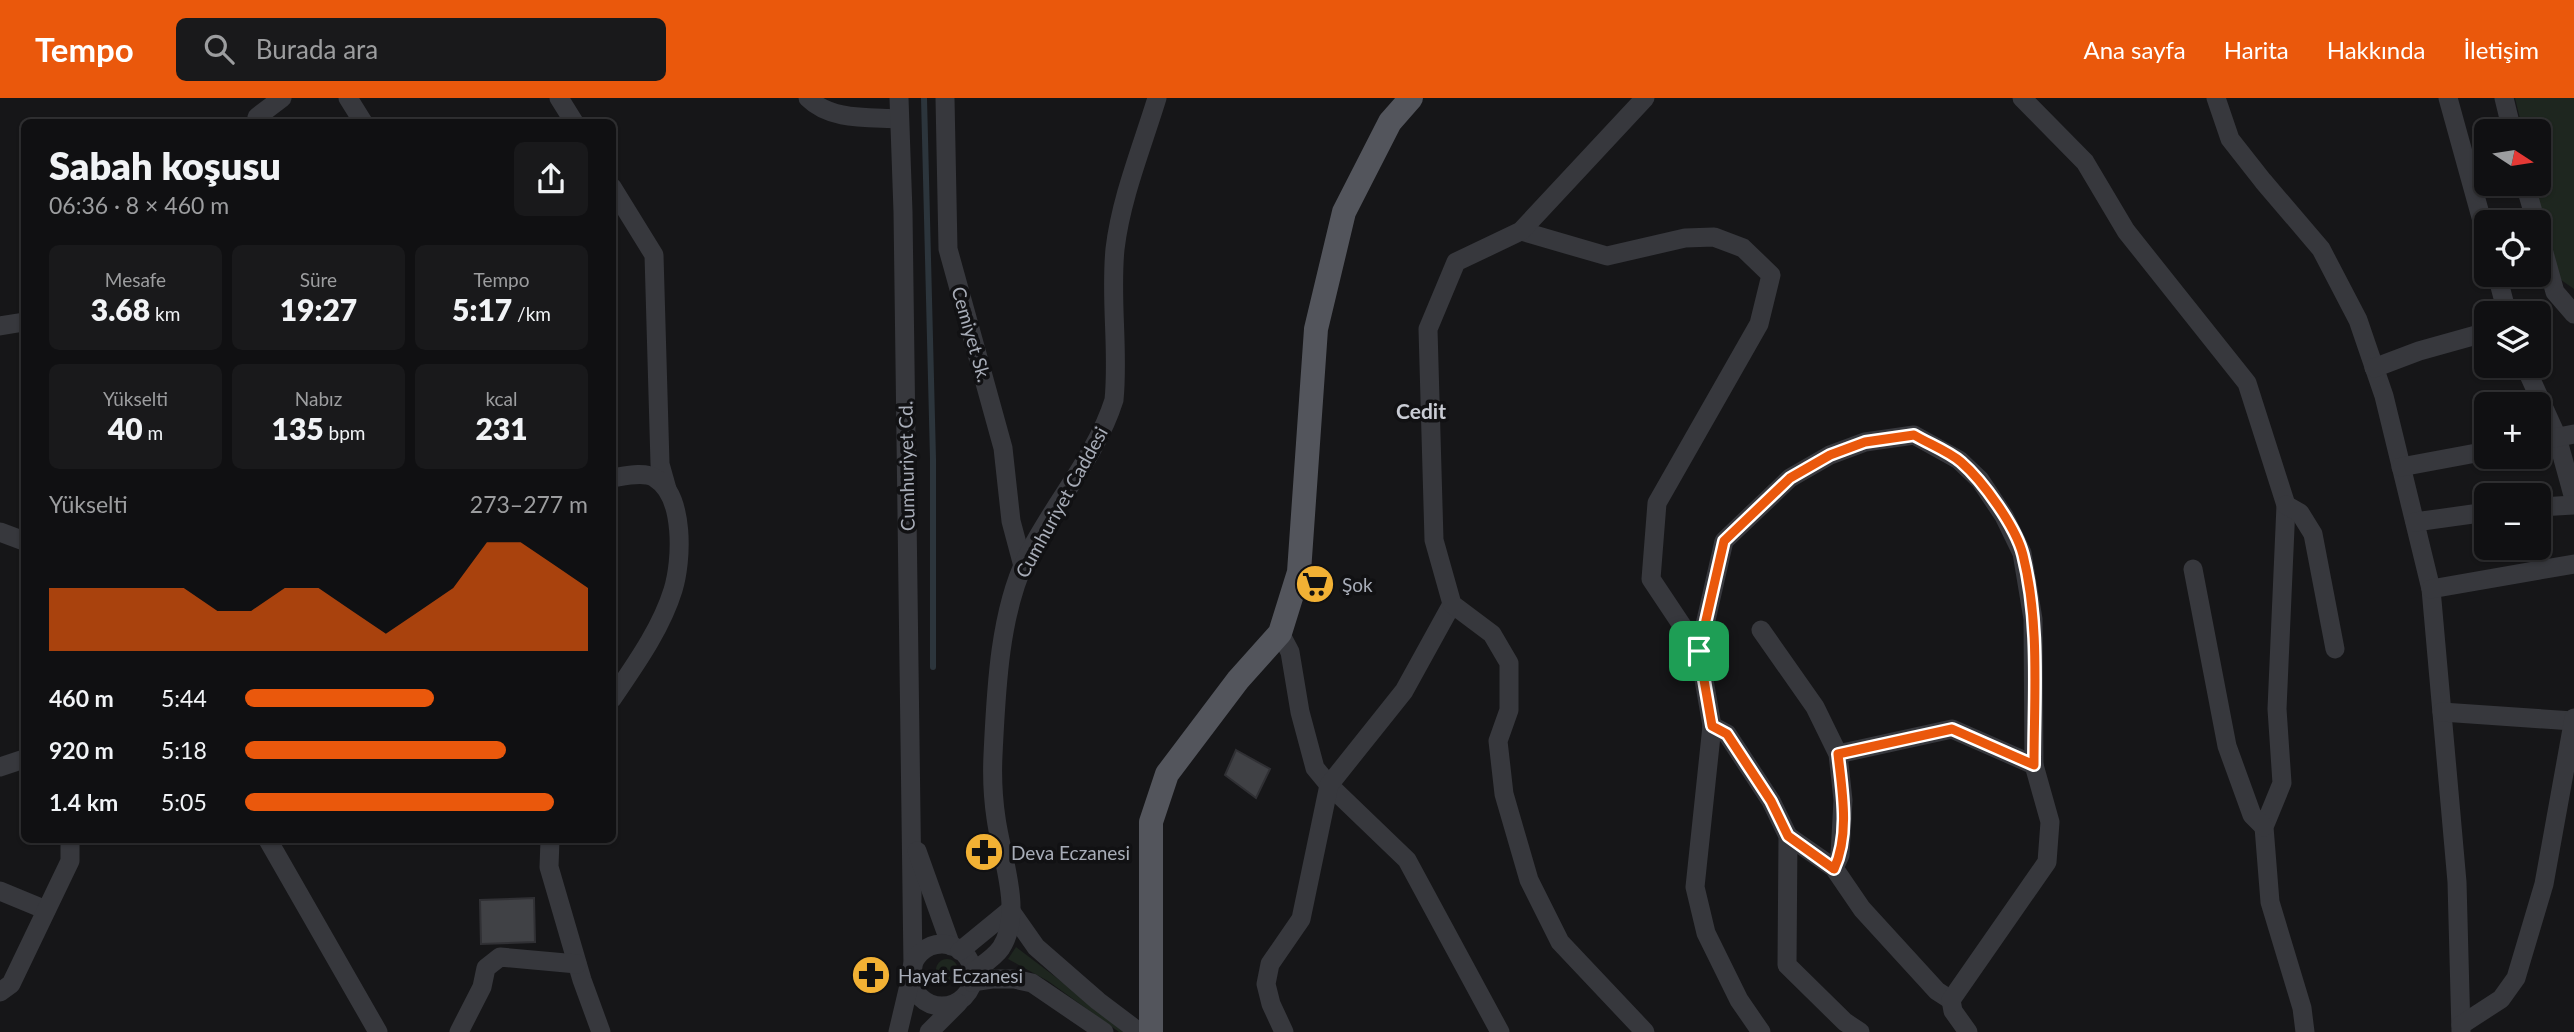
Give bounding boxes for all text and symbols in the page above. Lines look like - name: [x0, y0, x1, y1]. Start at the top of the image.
- search box: [176, 18, 666, 81]
- text: Tempo: [35, 29, 134, 69]
- icon: search: [200, 30, 238, 68]
- text: Burada ara: [256, 33, 378, 65]
- text: Ana sayfa: [2083, 35, 2186, 64]
- text: Harita: [2224, 35, 2289, 64]
- text: Hakkında: [2327, 35, 2426, 64]
- text: İletişim: [2464, 35, 2539, 64]
- north arrow: [2474, 119, 2552, 196]
- map controls: [2474, 119, 2551, 560]
- text: Sabah koşusu: [49, 142, 281, 188]
- button: share: [514, 142, 588, 216]
- text: 06:36 · 8 × 460 m: [49, 191, 229, 219]
- button: locate: [2474, 210, 2551, 287]
- text: Mesafe: [105, 268, 166, 291]
- text: Süre: [300, 268, 337, 291]
- text: Tempo: [474, 268, 529, 291]
- street label: Cemiyet Sk.: [947, 284, 997, 384]
- text: 3.68: [91, 291, 150, 327]
- text: 19:27: [280, 291, 357, 327]
- text: 5:17: [452, 291, 512, 327]
- button: layers: [2474, 301, 2551, 378]
- text: km: [150, 302, 180, 325]
- text: /km: [512, 302, 551, 325]
- text: Yükselti: [103, 387, 168, 410]
- text: Nabız: [295, 387, 342, 410]
- text: kcal: [485, 387, 518, 410]
- button: +: [2474, 392, 2551, 469]
- district label: Cedit: [1396, 398, 1446, 423]
- street label: Cumhuriyet Cd.: [893, 401, 919, 531]
- text: 40: [108, 410, 143, 446]
- text: 135: [272, 410, 324, 446]
- text: 231: [475, 410, 528, 446]
- text: m: [143, 421, 163, 444]
- text: bpm: [324, 421, 365, 444]
- street label: Cumhuriyet Caddesi: [1010, 423, 1112, 581]
- button: −: [2474, 483, 2551, 560]
- text: Yükselti: [49, 490, 128, 518]
- text: 273–277 m: [470, 490, 588, 518]
- supermarket icon: Şok: [1294, 563, 1336, 605]
- place label: Şok: [1342, 573, 1373, 596]
- pin: [1669, 621, 1729, 681]
- icon: arrive: [1680, 632, 1718, 670]
- text: 460 m: [49, 684, 114, 712]
- text: 5:44: [161, 684, 207, 712]
- text: 920 m: [49, 736, 114, 764]
- text: 5:18: [161, 736, 207, 764]
- text: 1.4 km: [49, 788, 118, 816]
- text: 5:05: [161, 788, 207, 816]
- pharmacy icon: Deva Eczanesi: [963, 831, 1005, 873]
- place label: Deva Eczanesi: [1011, 841, 1130, 864]
- pharmacy icon: Hayat Eczanesi: [850, 954, 892, 996]
- place label: Hayat Eczanesi: [898, 964, 1023, 987]

